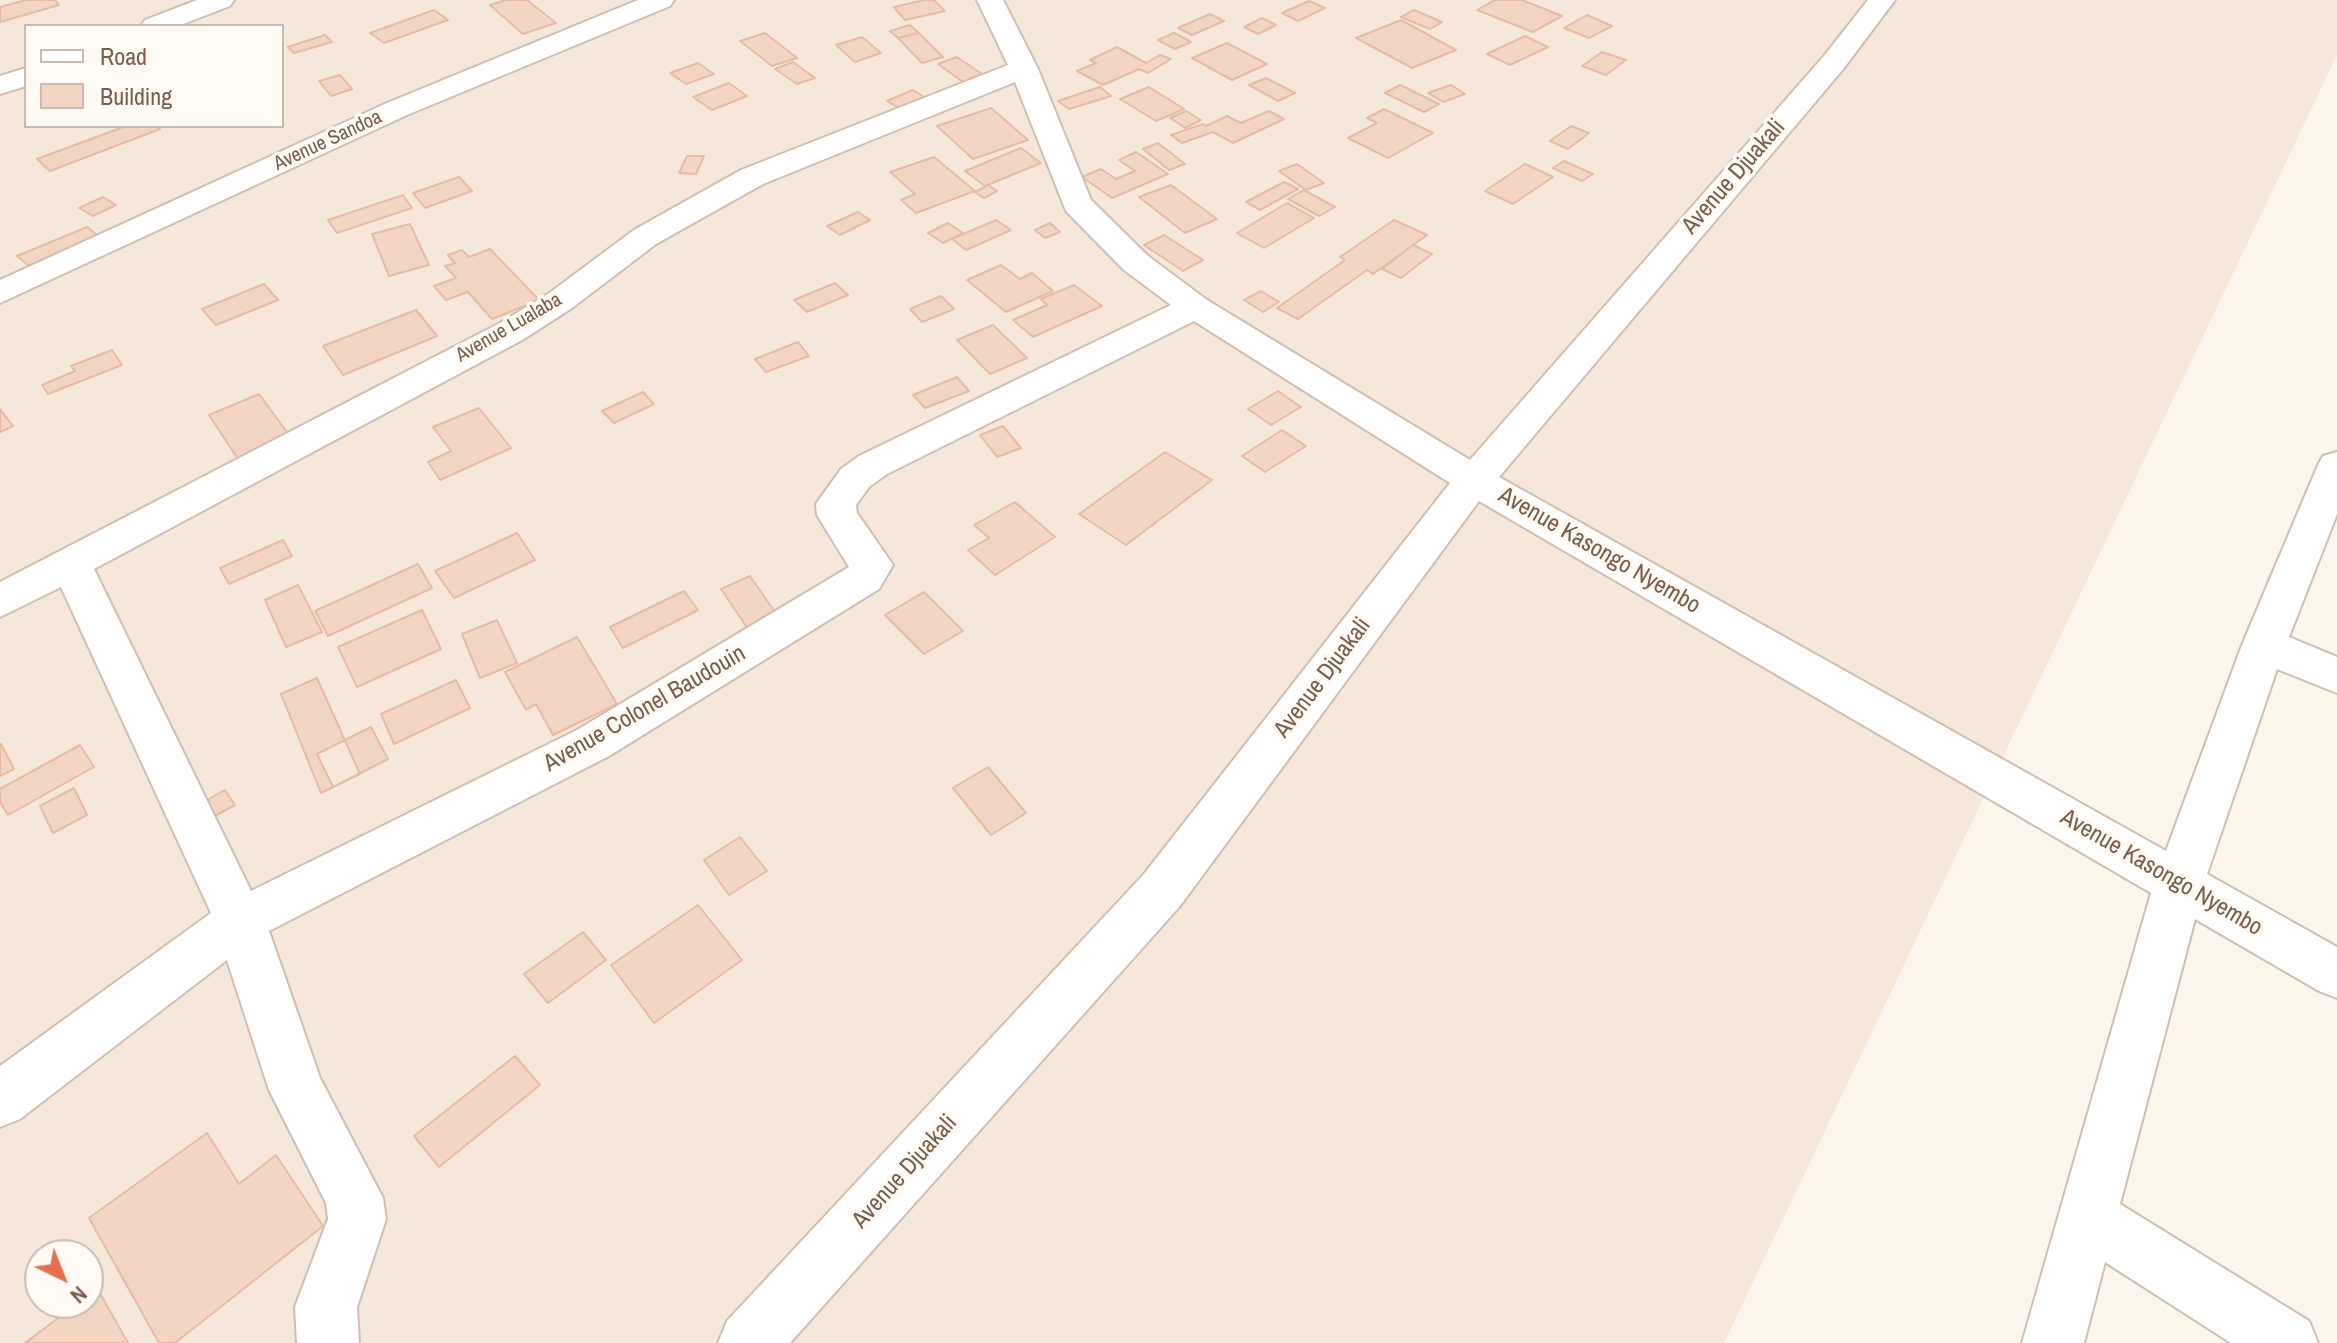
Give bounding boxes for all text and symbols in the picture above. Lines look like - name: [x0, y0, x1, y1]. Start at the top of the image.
- legend: [24, 24, 284, 128]
- text: Road: [100, 40, 147, 72]
- text: Building: [100, 80, 172, 112]
- street label: Avenue Sandoa: [270, 106, 386, 176]
- street label: Avenue Djuakali: [1676, 114, 1792, 240]
- street label: Avenue Lualaba: [452, 288, 566, 368]
- street label: Avenue Kasongo Nyembo: [1493, 481, 1705, 621]
- street label: Avenue Djuakali: [1268, 612, 1378, 744]
- street label: Avenue Colonel Baudouin: [539, 639, 751, 779]
- street label: Avenue Kasongo Nyembo: [2055, 803, 2267, 943]
- street label: Avenue Djuakali: [846, 1109, 964, 1235]
- north arrow: [24, 1239, 104, 1319]
- text: N: [64, 1280, 94, 1311]

